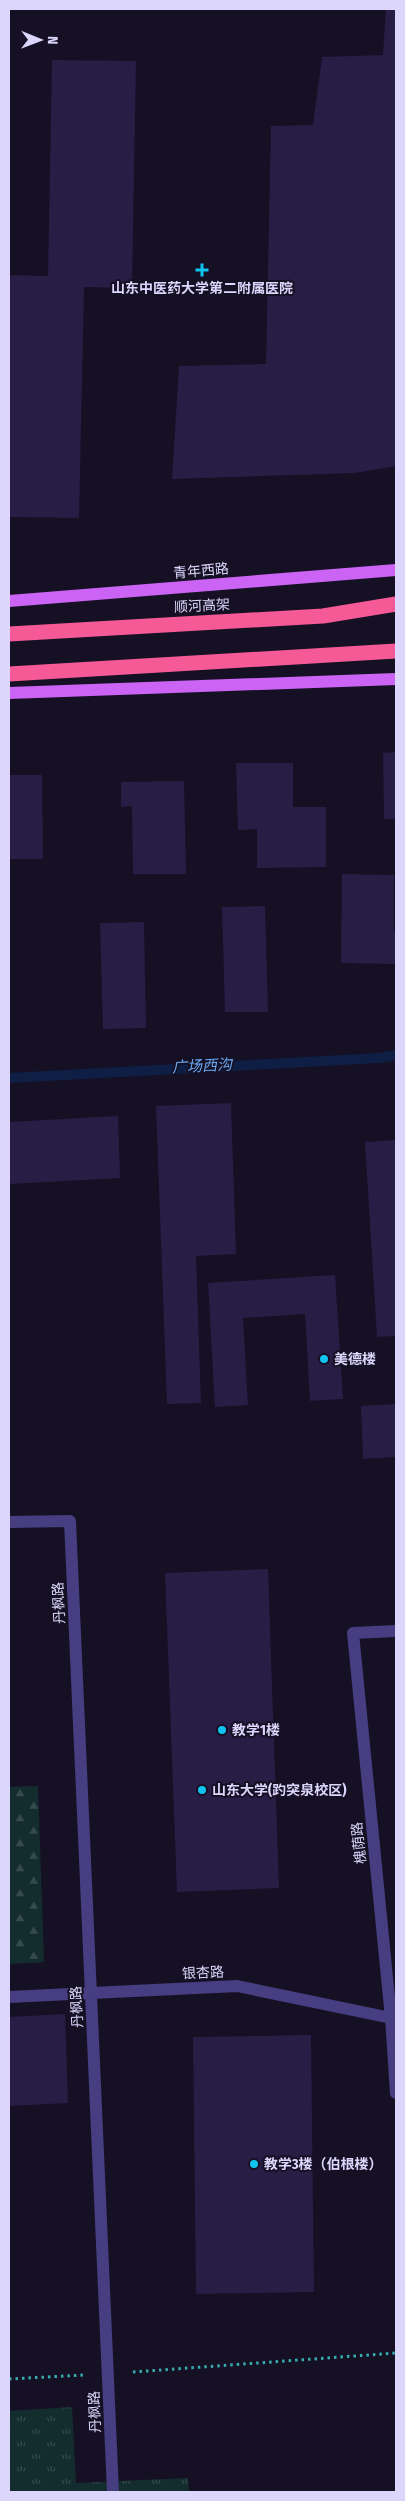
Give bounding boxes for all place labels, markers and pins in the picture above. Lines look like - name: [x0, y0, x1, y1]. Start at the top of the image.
- marker: 山东中医药大学第二附属医院: [195, 263, 209, 277]
- place label: 山东中医药大学第二附属医院: [111, 280, 293, 297]
- place label: 美德楼: [334, 1351, 376, 1368]
- marker: 美德楼: [318, 1353, 330, 1365]
- place label: 教学1楼: [232, 1722, 280, 1739]
- marker: 教学1楼: [216, 1724, 228, 1736]
- place label: 山东大学(趵突泉校区): [212, 1782, 346, 1799]
- marker: 山东大学(趵突泉校区): [196, 1784, 208, 1796]
- place label: 教学3楼（伯根楼）: [264, 2156, 383, 2173]
- marker: 教学3楼（伯根楼）: [248, 2158, 260, 2170]

